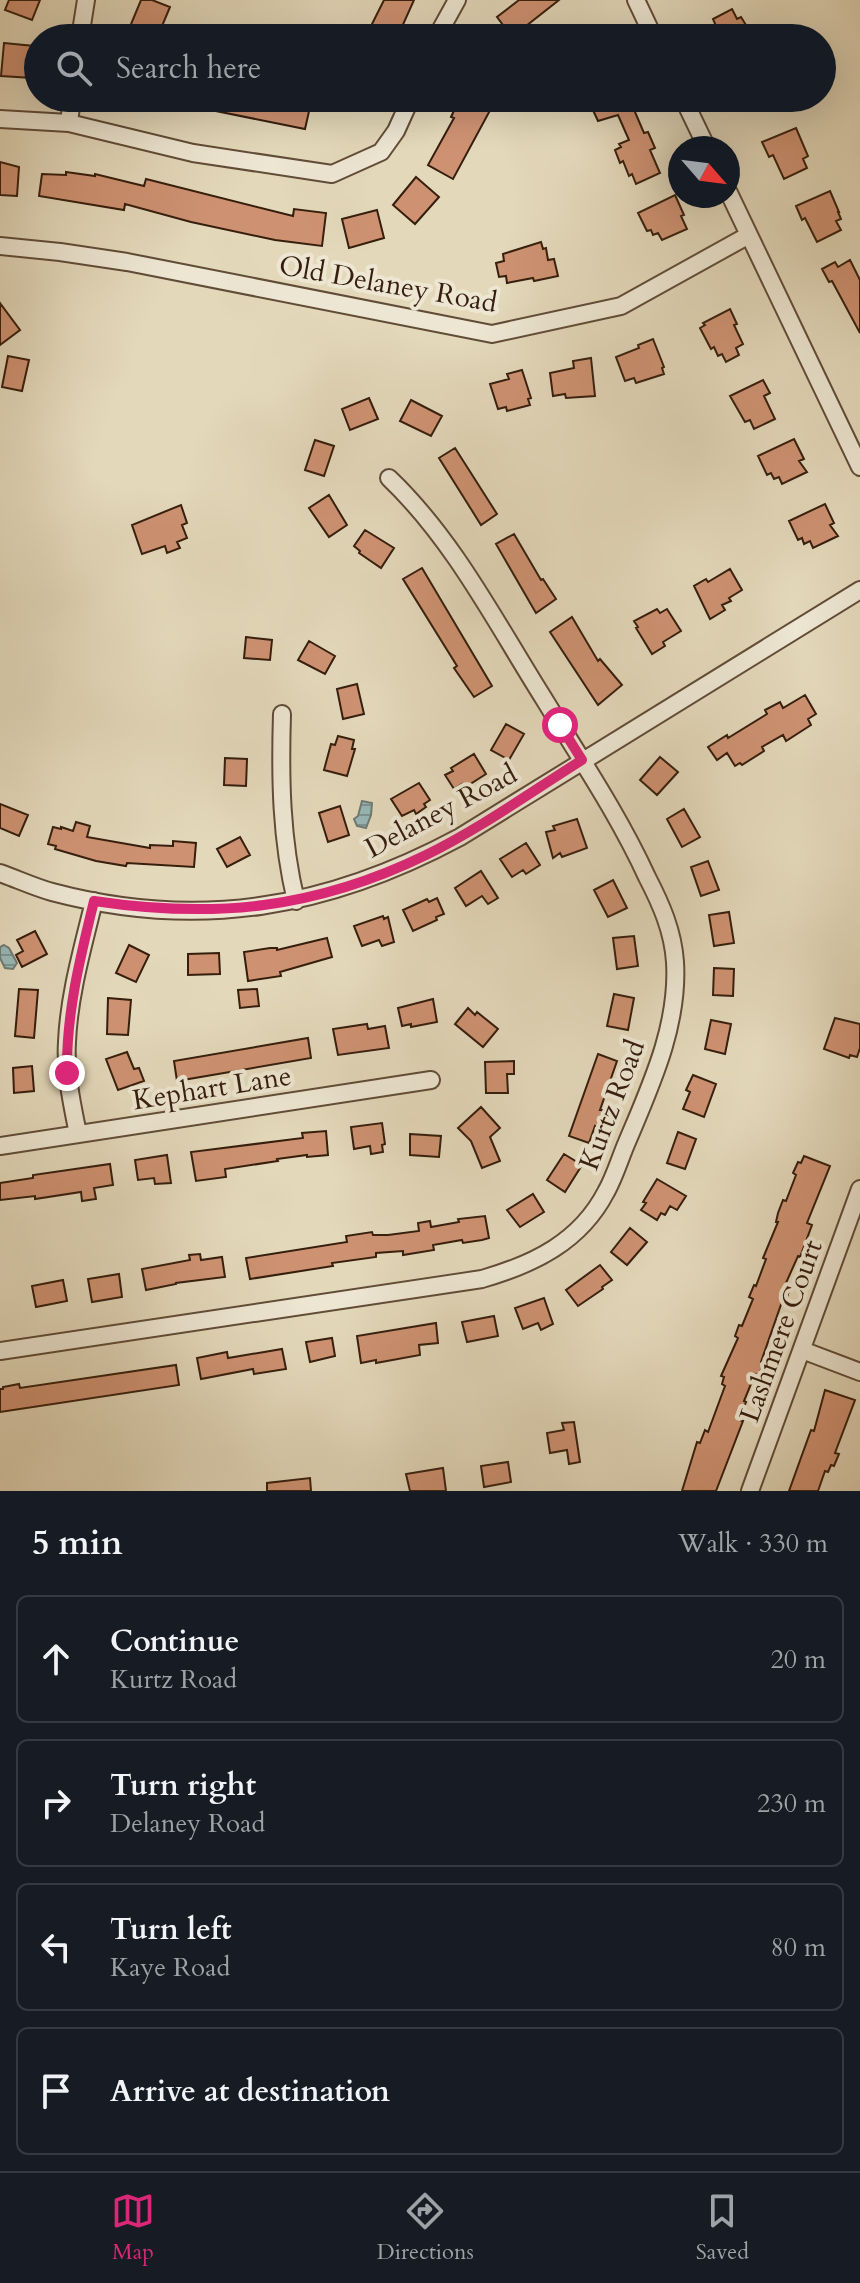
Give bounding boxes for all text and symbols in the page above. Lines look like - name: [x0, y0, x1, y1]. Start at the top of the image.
- search box: [24, 24, 836, 112]
- icon: search: [52, 46, 96, 90]
- text: Search here: [116, 48, 261, 89]
- north arrow: [668, 136, 740, 208]
- street label: Old Delaney Road: [276, 246, 500, 322]
- route start: [542, 707, 578, 743]
- street label: Delaney Road: [358, 755, 524, 867]
- street label: Kurtz Road: [570, 1034, 654, 1176]
- route end: [49, 1055, 85, 1091]
- street label: Kephart Lane: [130, 1057, 294, 1119]
- street label: Lashmere Court: [730, 1234, 832, 1428]
- text: 5 min: [32, 1520, 123, 1566]
- text: Walk · 330 m: [678, 1526, 828, 1561]
- text: Continue: [110, 1621, 239, 1662]
- icon: ahead: [34, 1637, 78, 1681]
- text: 20 m: [770, 1642, 826, 1677]
- text: Kurtz Road: [110, 1662, 237, 1697]
- text: Turn right: [110, 1765, 256, 1806]
- icon: right: [34, 1781, 78, 1825]
- text: 230 m: [757, 1786, 826, 1821]
- text: Delaney Road: [110, 1806, 265, 1841]
- text: Turn left: [110, 1909, 232, 1950]
- icon: left: [34, 1925, 78, 1969]
- text: 80 m: [770, 1930, 826, 1965]
- text: Kaye Road: [110, 1950, 230, 1985]
- icon: arrive: [34, 2069, 78, 2113]
- text: Arrive at destination: [110, 2071, 390, 2112]
- tab: Map: [111, 2189, 155, 2267]
- tab: Directions: [377, 2189, 474, 2267]
- tab: Saved: [696, 2189, 749, 2267]

